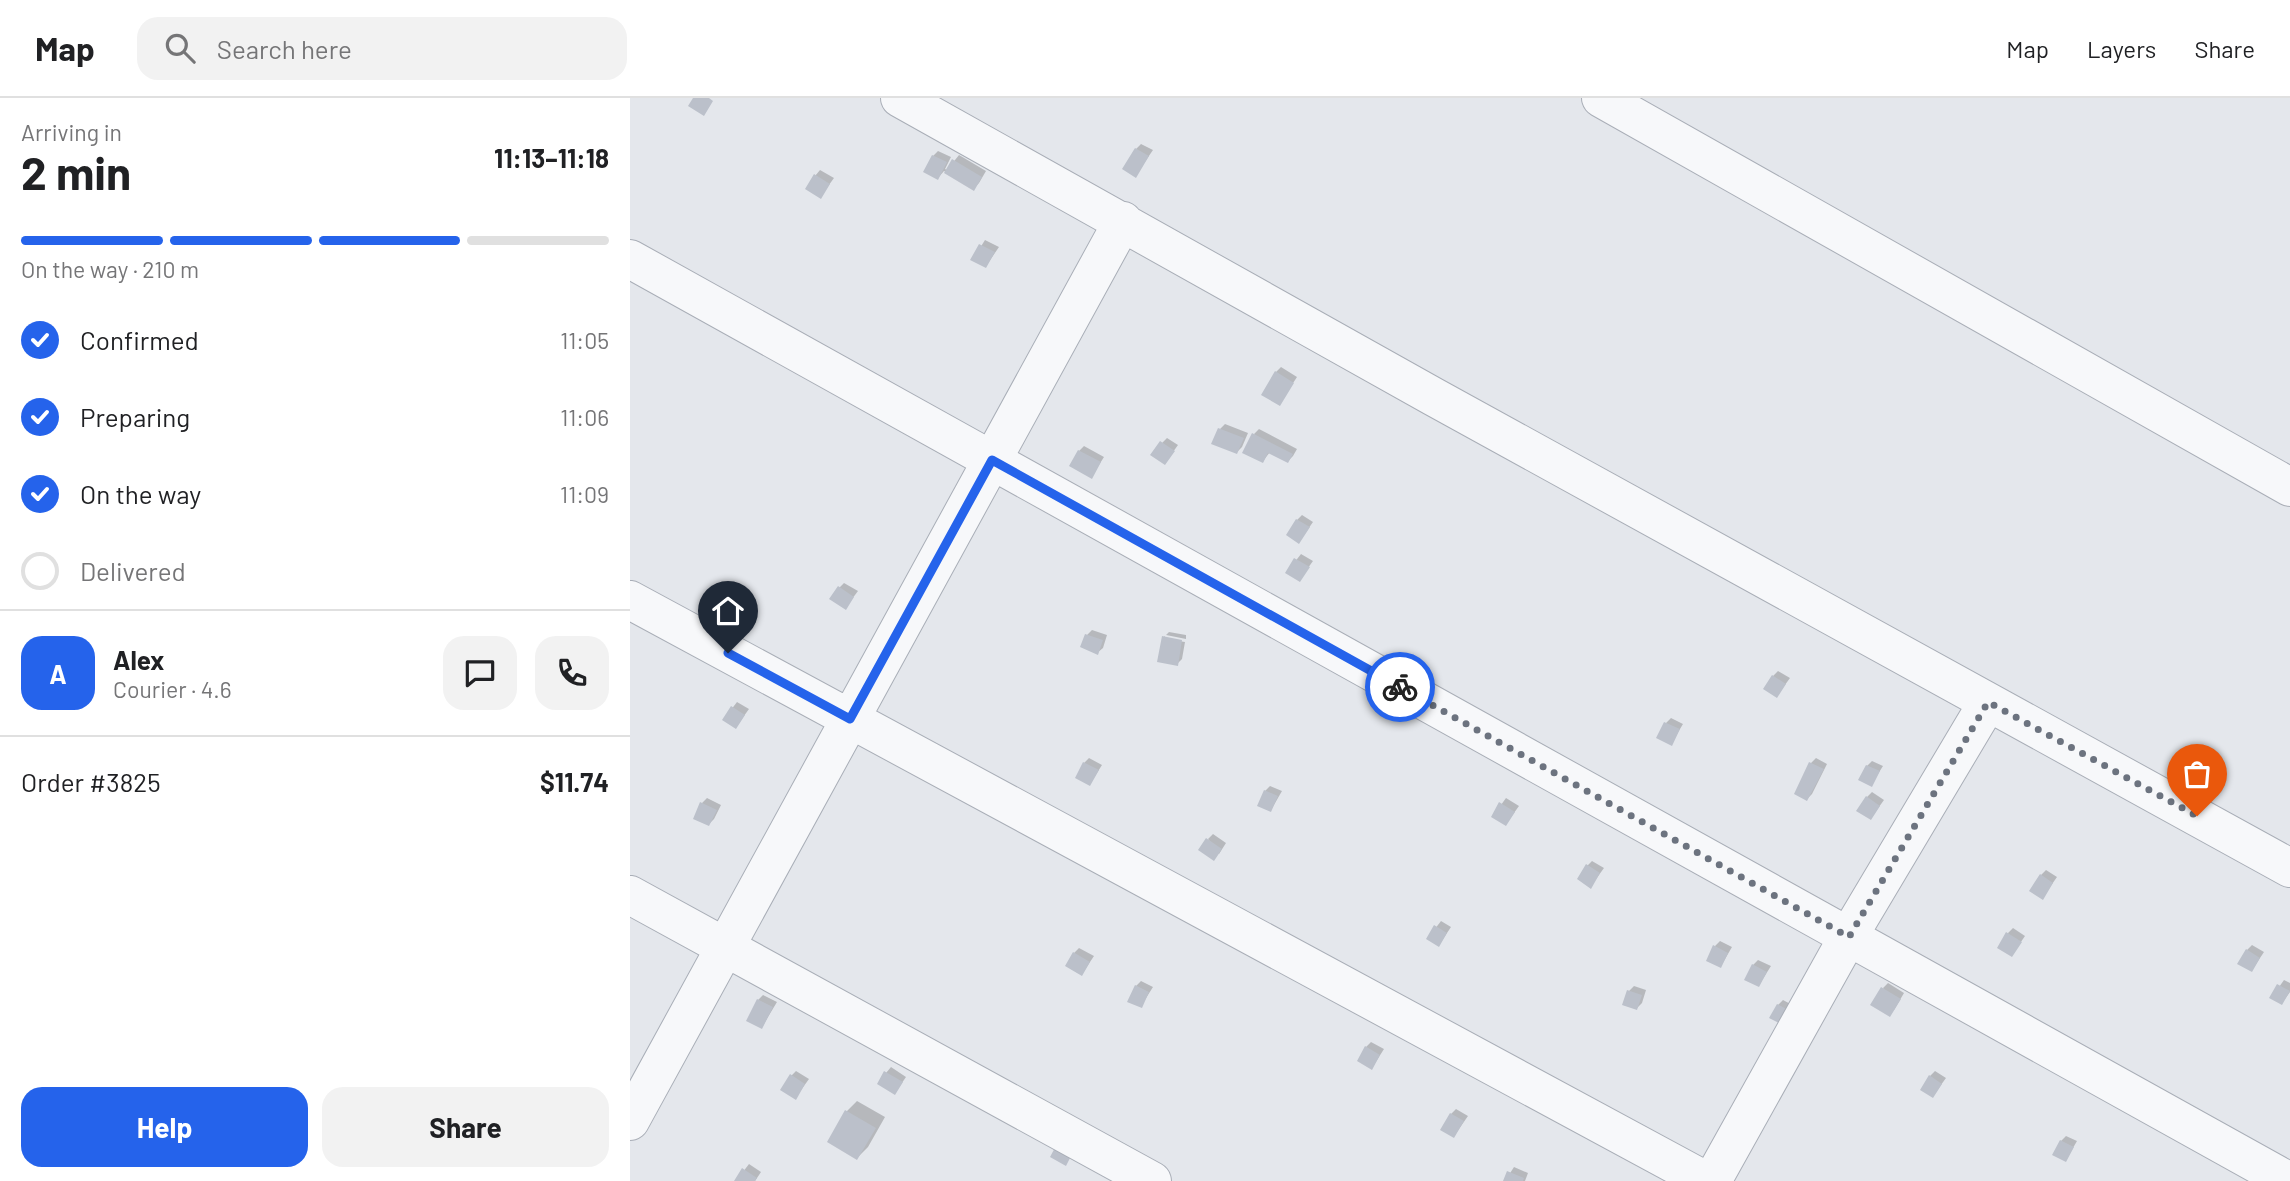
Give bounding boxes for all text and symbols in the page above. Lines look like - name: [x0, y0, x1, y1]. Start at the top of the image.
- search box: [137, 17, 627, 80]
- text: Map: [35, 28, 95, 68]
- icon: search: [161, 29, 199, 67]
- text: Search here: [217, 33, 352, 64]
- text: Map: [2006, 34, 2049, 63]
- text: Layers: [2087, 34, 2156, 63]
- text: Share: [2194, 34, 2255, 63]
- text: Arriving in: [21, 118, 122, 146]
- text: 11:13–11:18: [494, 142, 609, 173]
- text: 2 min: [21, 144, 131, 199]
- text: On the way · 210 m: [21, 255, 199, 283]
- icon: check: [21, 321, 59, 359]
- text: Confirmed: [80, 324, 199, 355]
- text: 11:05: [560, 326, 609, 354]
- icon: check: [21, 398, 59, 436]
- text: Preparing: [80, 401, 190, 432]
- text: 11:06: [560, 403, 609, 431]
- icon: check: [21, 475, 59, 513]
- text: On the way: [80, 478, 201, 509]
- text: 11:09: [560, 480, 609, 508]
- text: Delivered: [80, 555, 186, 586]
- pin: [698, 581, 758, 653]
- icon: home: [709, 592, 747, 630]
- button: chat: [443, 636, 517, 710]
- button: phone: [535, 636, 609, 710]
- text: Alex: [113, 644, 164, 675]
- courier: [1365, 652, 1435, 722]
- text: A: [49, 658, 67, 689]
- icon: bike: [1381, 668, 1419, 706]
- text: Courier · 4.6: [113, 675, 232, 703]
- pin: [2167, 744, 2227, 816]
- icon: bag: [2178, 755, 2216, 793]
- text: Order #3825: [21, 766, 161, 797]
- text: $11.74: [540, 766, 609, 797]
- button: Help: [21, 1087, 308, 1167]
- button: Share: [322, 1087, 609, 1167]

